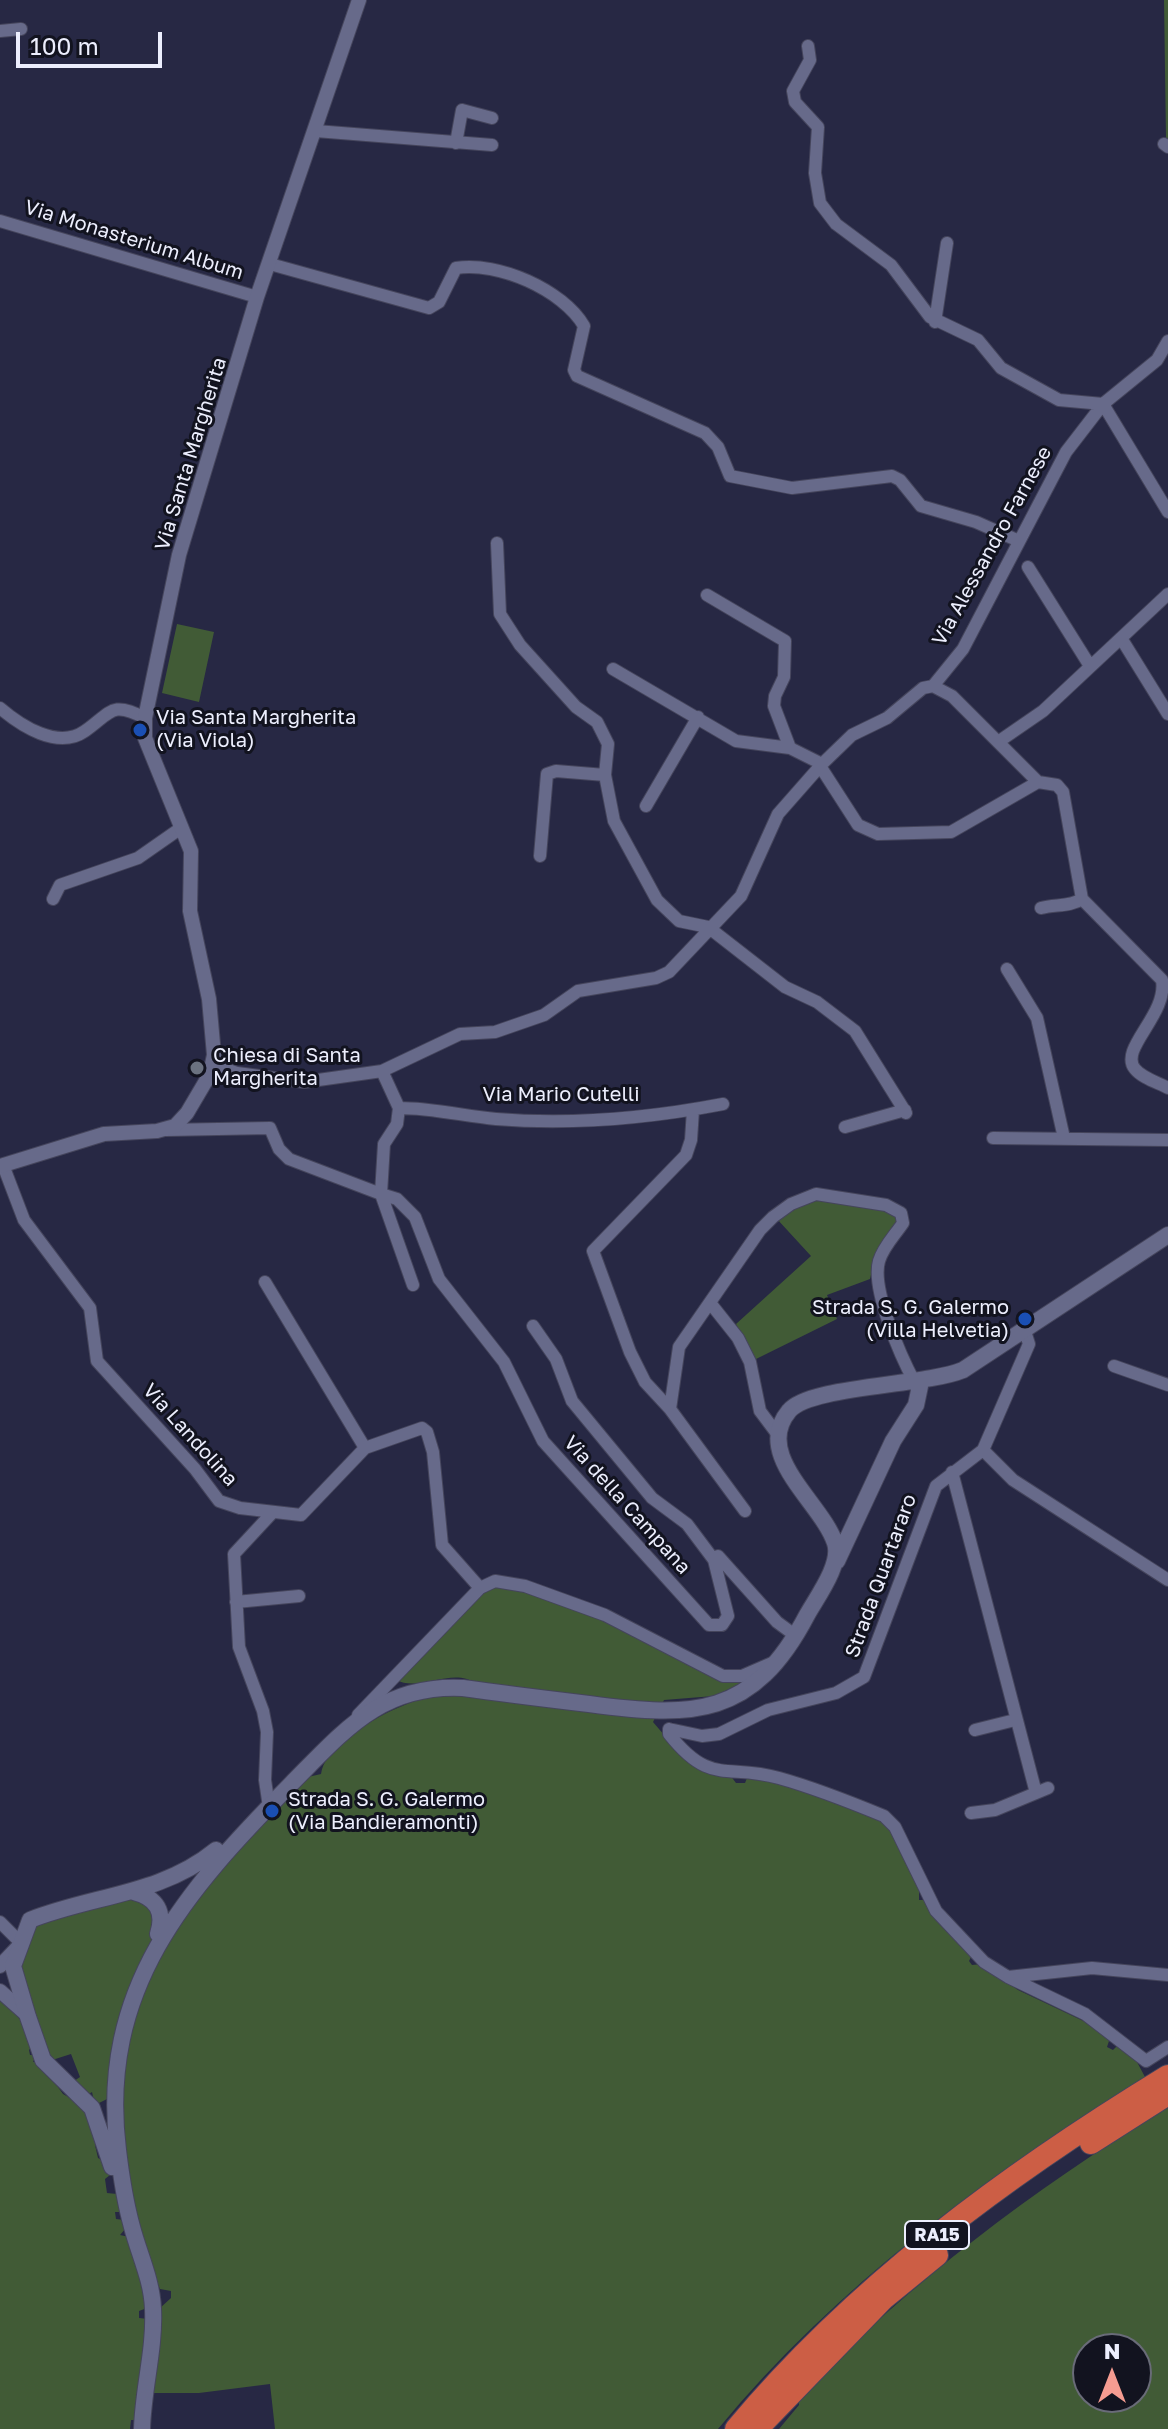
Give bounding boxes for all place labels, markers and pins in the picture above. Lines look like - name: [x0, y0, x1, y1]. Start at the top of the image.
- place label: Via Santa Margherita (Via Viola): [156, 706, 356, 753]
- marker: Via Santa Margherita (Via Viola): [131, 721, 149, 739]
- place label: Chiesa di Santa Margherita: [213, 1044, 361, 1091]
- marker: Chiesa di Santa Margherita: [188, 1059, 206, 1077]
- place label: Strada S. G. Galermo (Villa Helvetia): [812, 1296, 1009, 1343]
- marker: Strada S. G. Galermo (Villa Helvetia): [1016, 1310, 1034, 1328]
- place label: Strada S. G. Galermo (Via Bandieramonti): [288, 1788, 485, 1835]
- marker: Strada S. G. Galermo (Via Bandieramonti): [263, 1802, 281, 1820]

